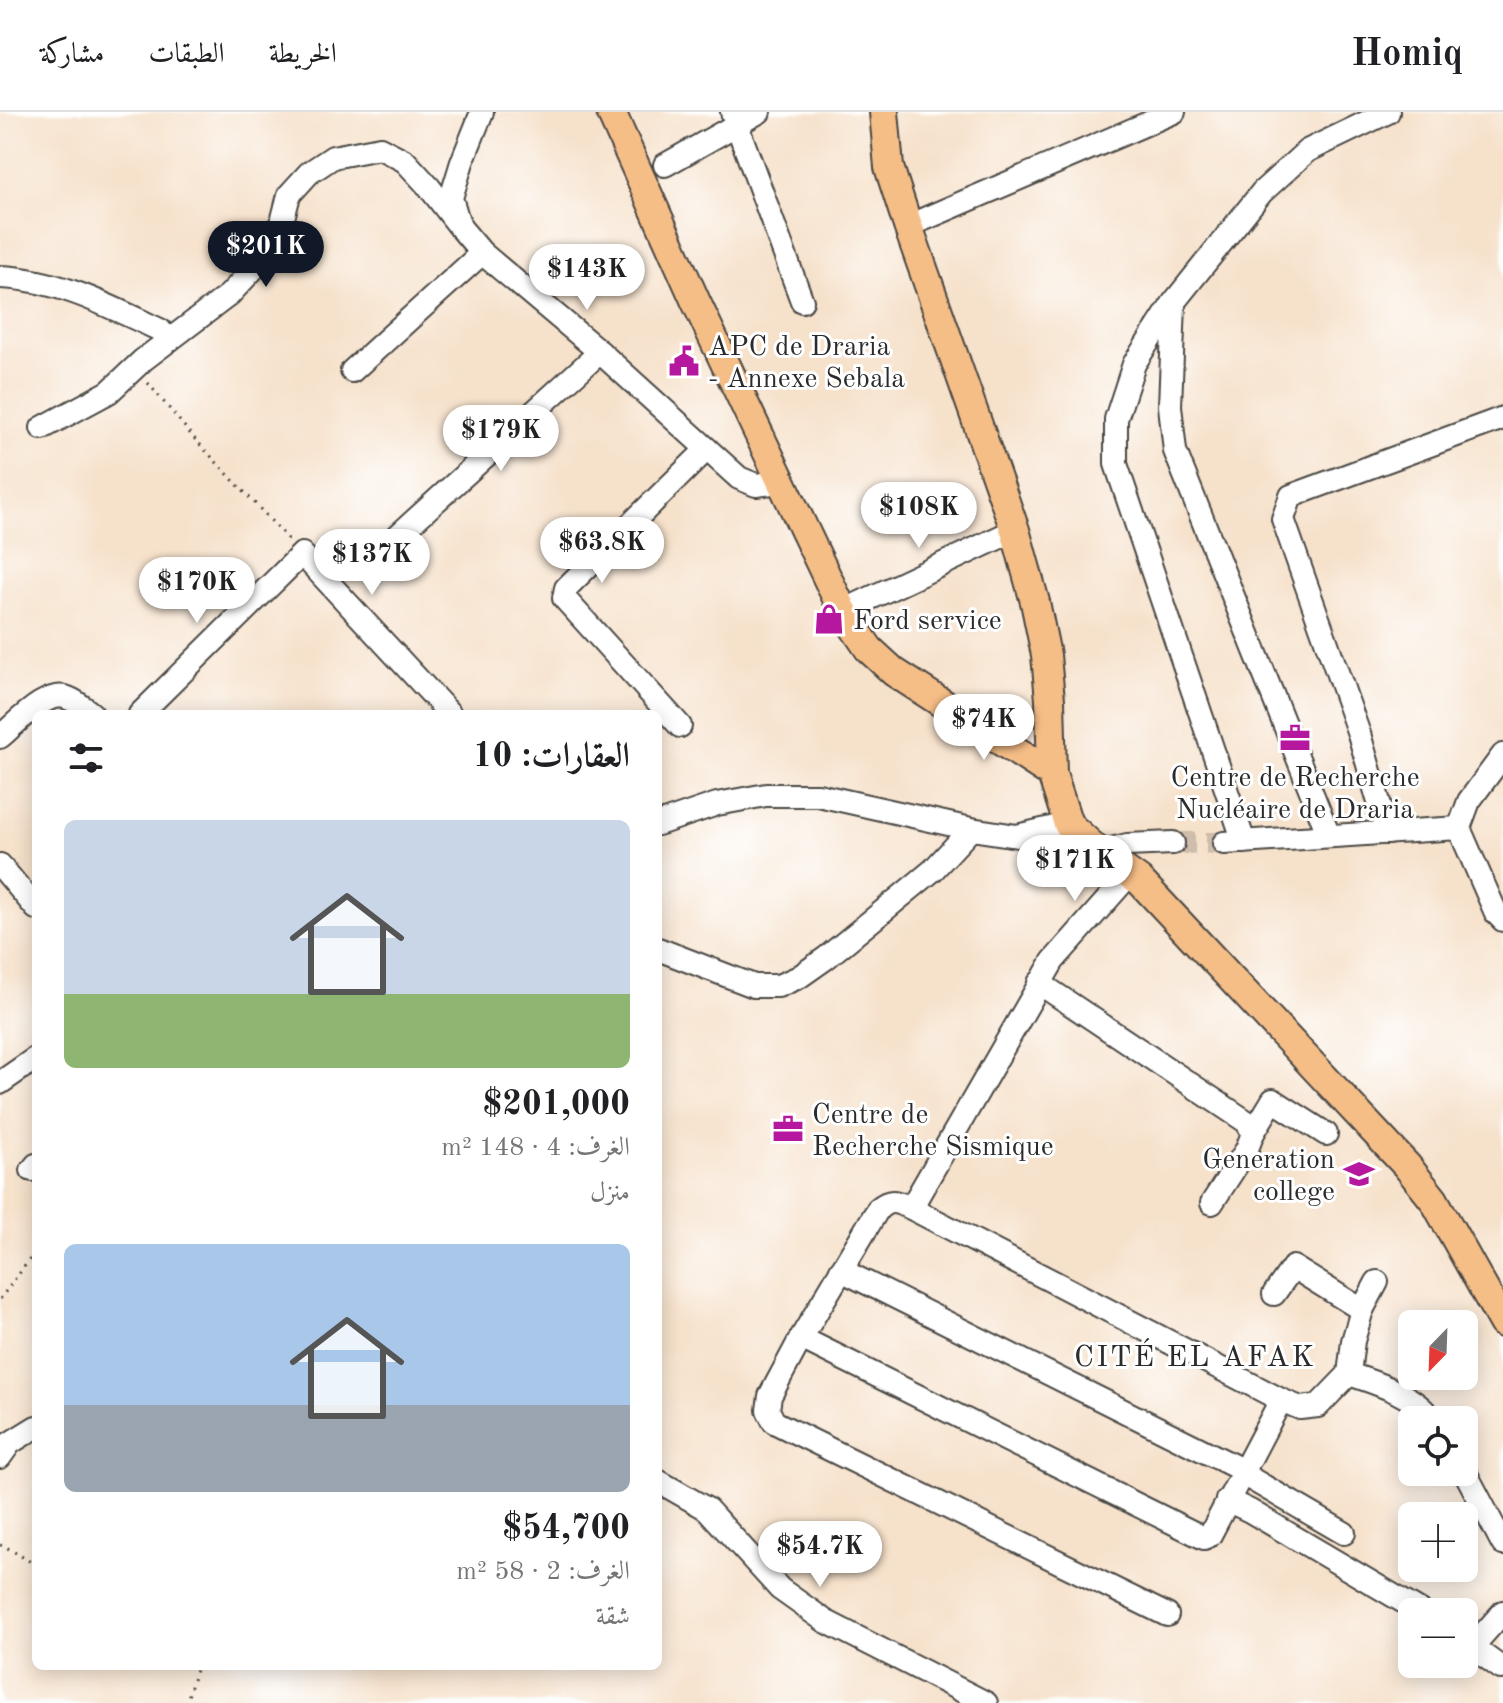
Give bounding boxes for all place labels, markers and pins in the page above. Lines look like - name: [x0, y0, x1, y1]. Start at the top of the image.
- pin: $201K: [210, 221, 322, 289]
- pin: $143K: [531, 244, 643, 312]
- place label: APC de Draria - Annexe Sebala: [708, 334, 905, 394]
- public building icon: APC de Draria - Annexe Sebala: [667, 344, 701, 378]
- pin: $179K: [445, 405, 557, 473]
- pin: $108K: [863, 482, 975, 550]
- pin: $63.8K: [537, 517, 667, 585]
- pin: $137K: [316, 529, 428, 597]
- pin: $170K: [141, 557, 253, 625]
- shop icon: Ford service: [812, 602, 846, 636]
- place label: Ford service: [853, 608, 1002, 636]
- pin: $74K: [937, 694, 1031, 762]
- office icon: Centre de Recherche Nucléaire de Draria: [1278, 721, 1312, 755]
- place label: Centre de Recherche Nucléaire de Draria: [1170, 765, 1420, 825]
- pin: $171K: [1019, 835, 1131, 903]
- place label: Centre de Recherche Sismique: [812, 1102, 1054, 1162]
- office icon: Centre de Recherche Sismique: [771, 1112, 805, 1146]
- place label: Generation college: [1202, 1147, 1335, 1207]
- school or university icon: Generation college: [1342, 1157, 1376, 1191]
- pin: $54.7K: [755, 1521, 885, 1589]

